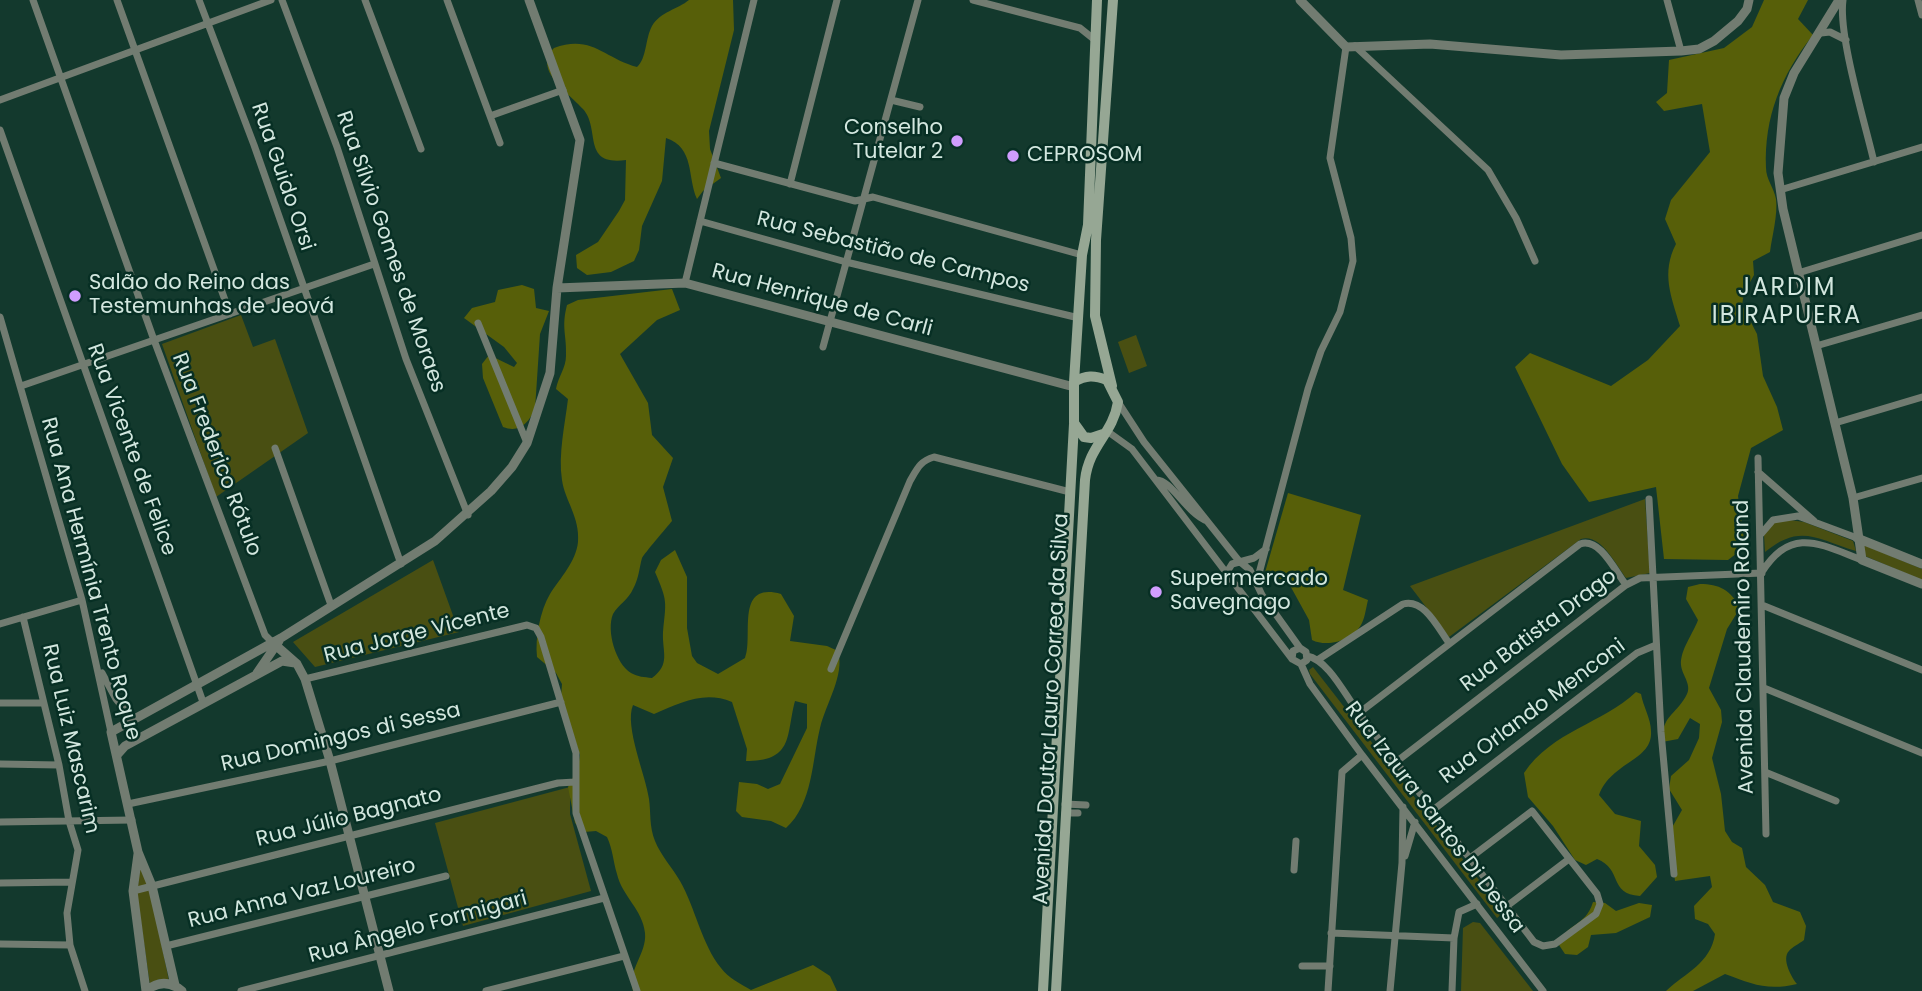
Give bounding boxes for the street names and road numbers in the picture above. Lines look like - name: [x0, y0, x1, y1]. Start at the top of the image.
- street label: Rua Guido Orsi: [245, 100, 319, 254]
- street label: Rua Sílvio Gomes de Moraes: [330, 108, 450, 396]
- street label: Rua Sebastião de Campos: [754, 207, 1032, 299]
- street label: Rua Henrique de Carli: [709, 259, 935, 343]
- street label: Rua Vicente de Felice: [81, 341, 181, 559]
- street label: Rua Frederico Rótulo: [166, 350, 266, 560]
- street label: Rua Ana Hermínia Trento Roque: [35, 415, 145, 743]
- street label: Avenida Claudemiro Roland: [1730, 499, 1760, 795]
- street label: Avenida Doutor Lauro Correa da Silva: [1029, 513, 1075, 905]
- street label: Rua Batista Drago: [1456, 564, 1622, 698]
- street label: Rua Jorge Vicente: [322, 599, 512, 669]
- street label: Rua Orlando Menconi: [1435, 634, 1631, 790]
- street label: Rua Luiz Mascarim: [36, 642, 104, 836]
- street label: Rua Izaura Santos Di Dessa: [1339, 697, 1529, 939]
- street label: Rua Domingos di Sessa: [219, 698, 463, 778]
- street label: Rua Júlio Bagnato: [254, 783, 444, 853]
- street label: Rua Anna Vaz Loureiro: [186, 854, 418, 934]
- street label: Rua Ângelo Formigari: [306, 887, 530, 969]

